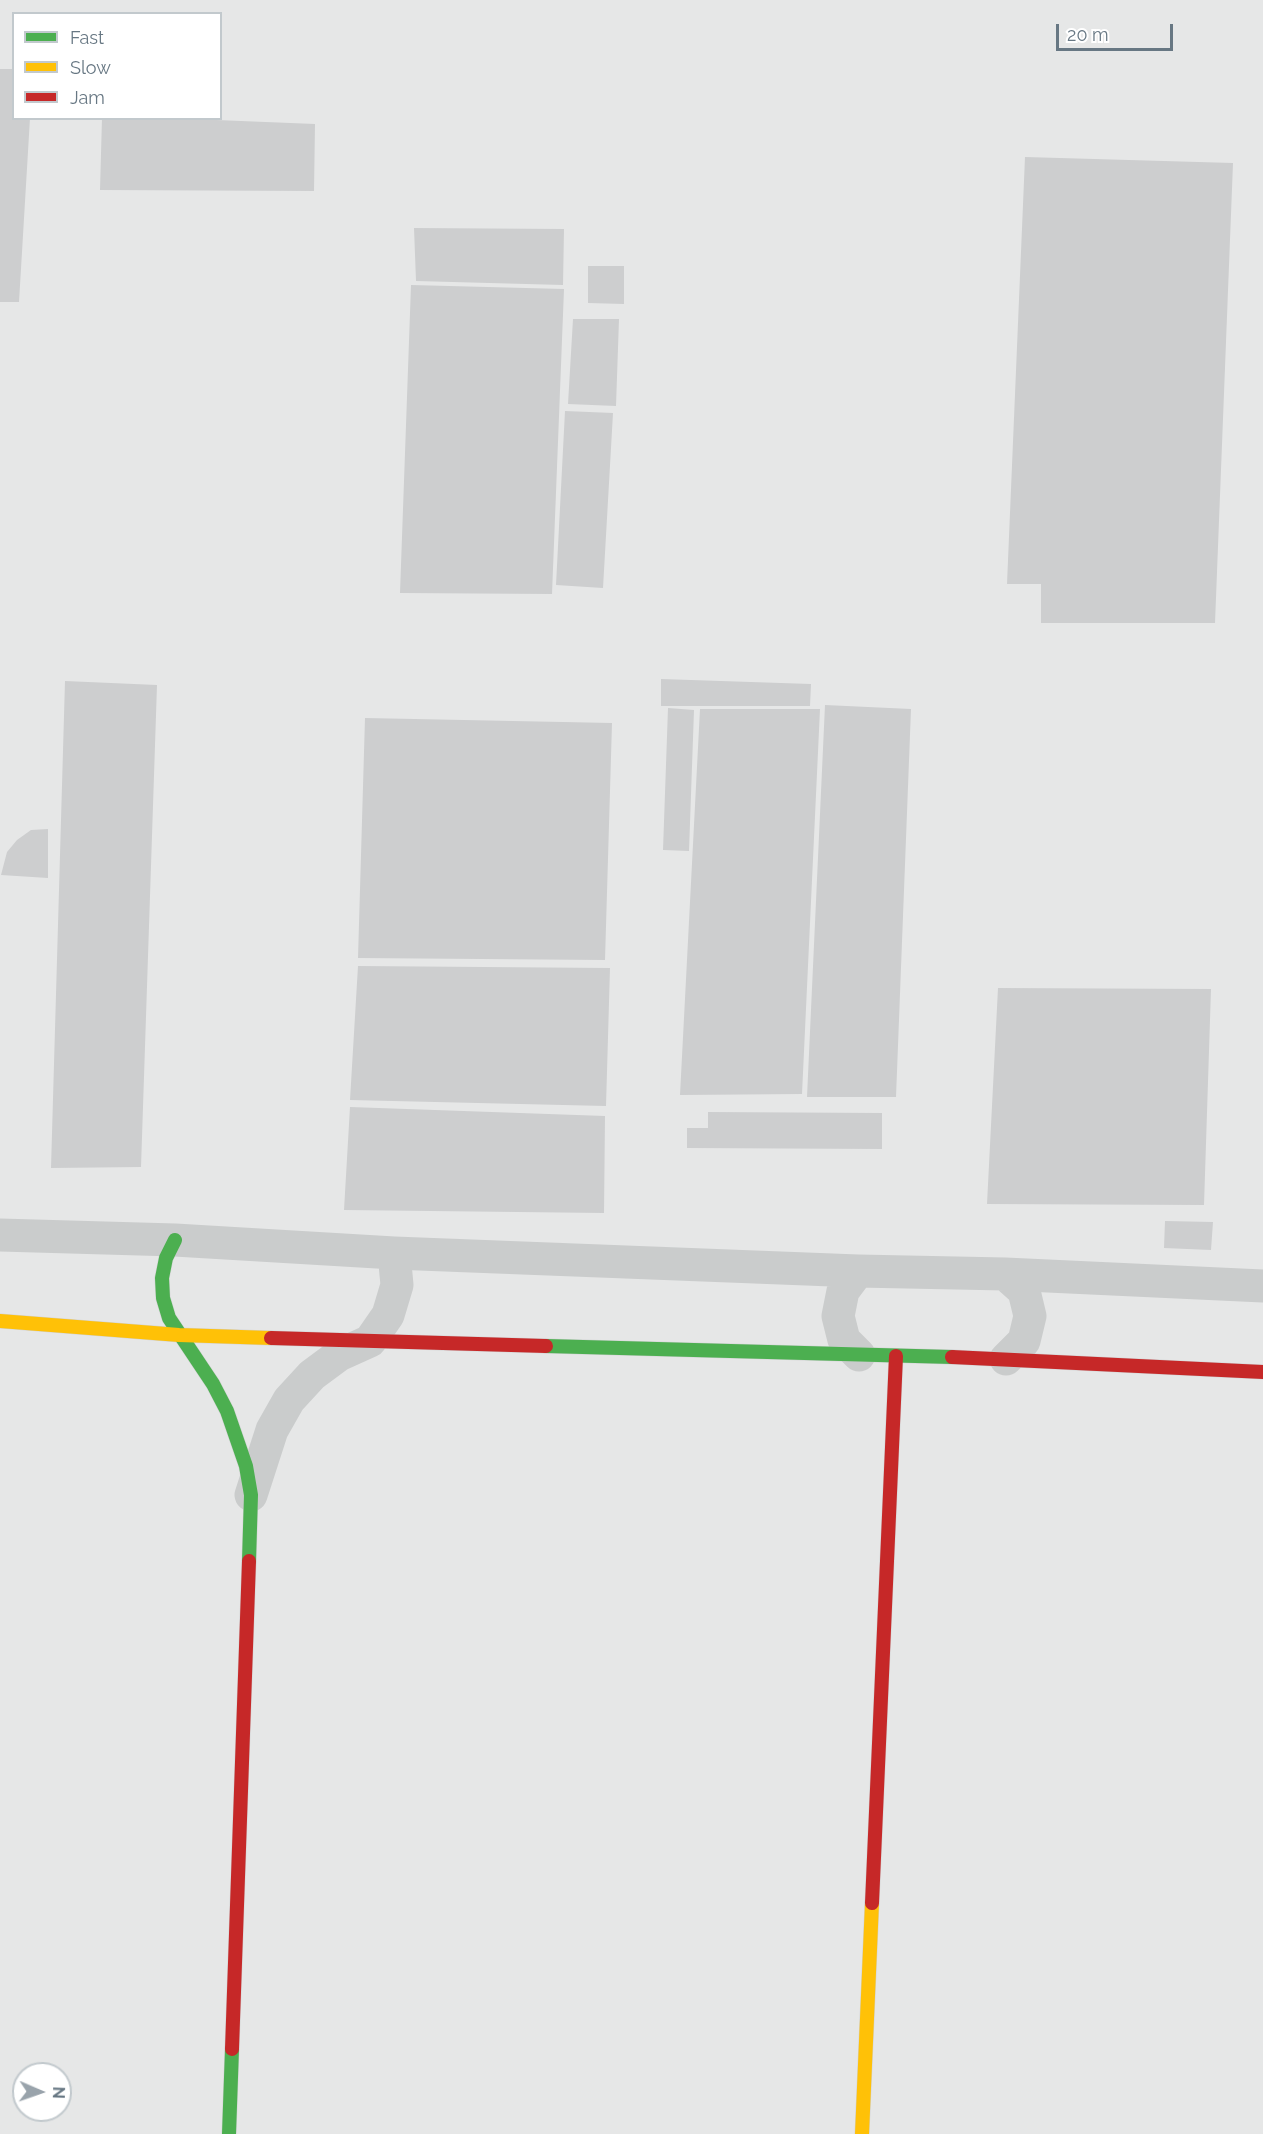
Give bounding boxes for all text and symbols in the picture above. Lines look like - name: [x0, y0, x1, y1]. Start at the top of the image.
- legend: [12, 12, 222, 120]
- scale bar: [1059, 12, 1176, 50]
- text: 20 m: [1067, 24, 1109, 45]
- text: Fast: [70, 27, 104, 48]
- text: Slow: [70, 57, 111, 78]
- text: Jam: [70, 87, 105, 108]
- north arrow: [12, 2062, 72, 2122]
- text: N: [49, 2086, 68, 2099]

